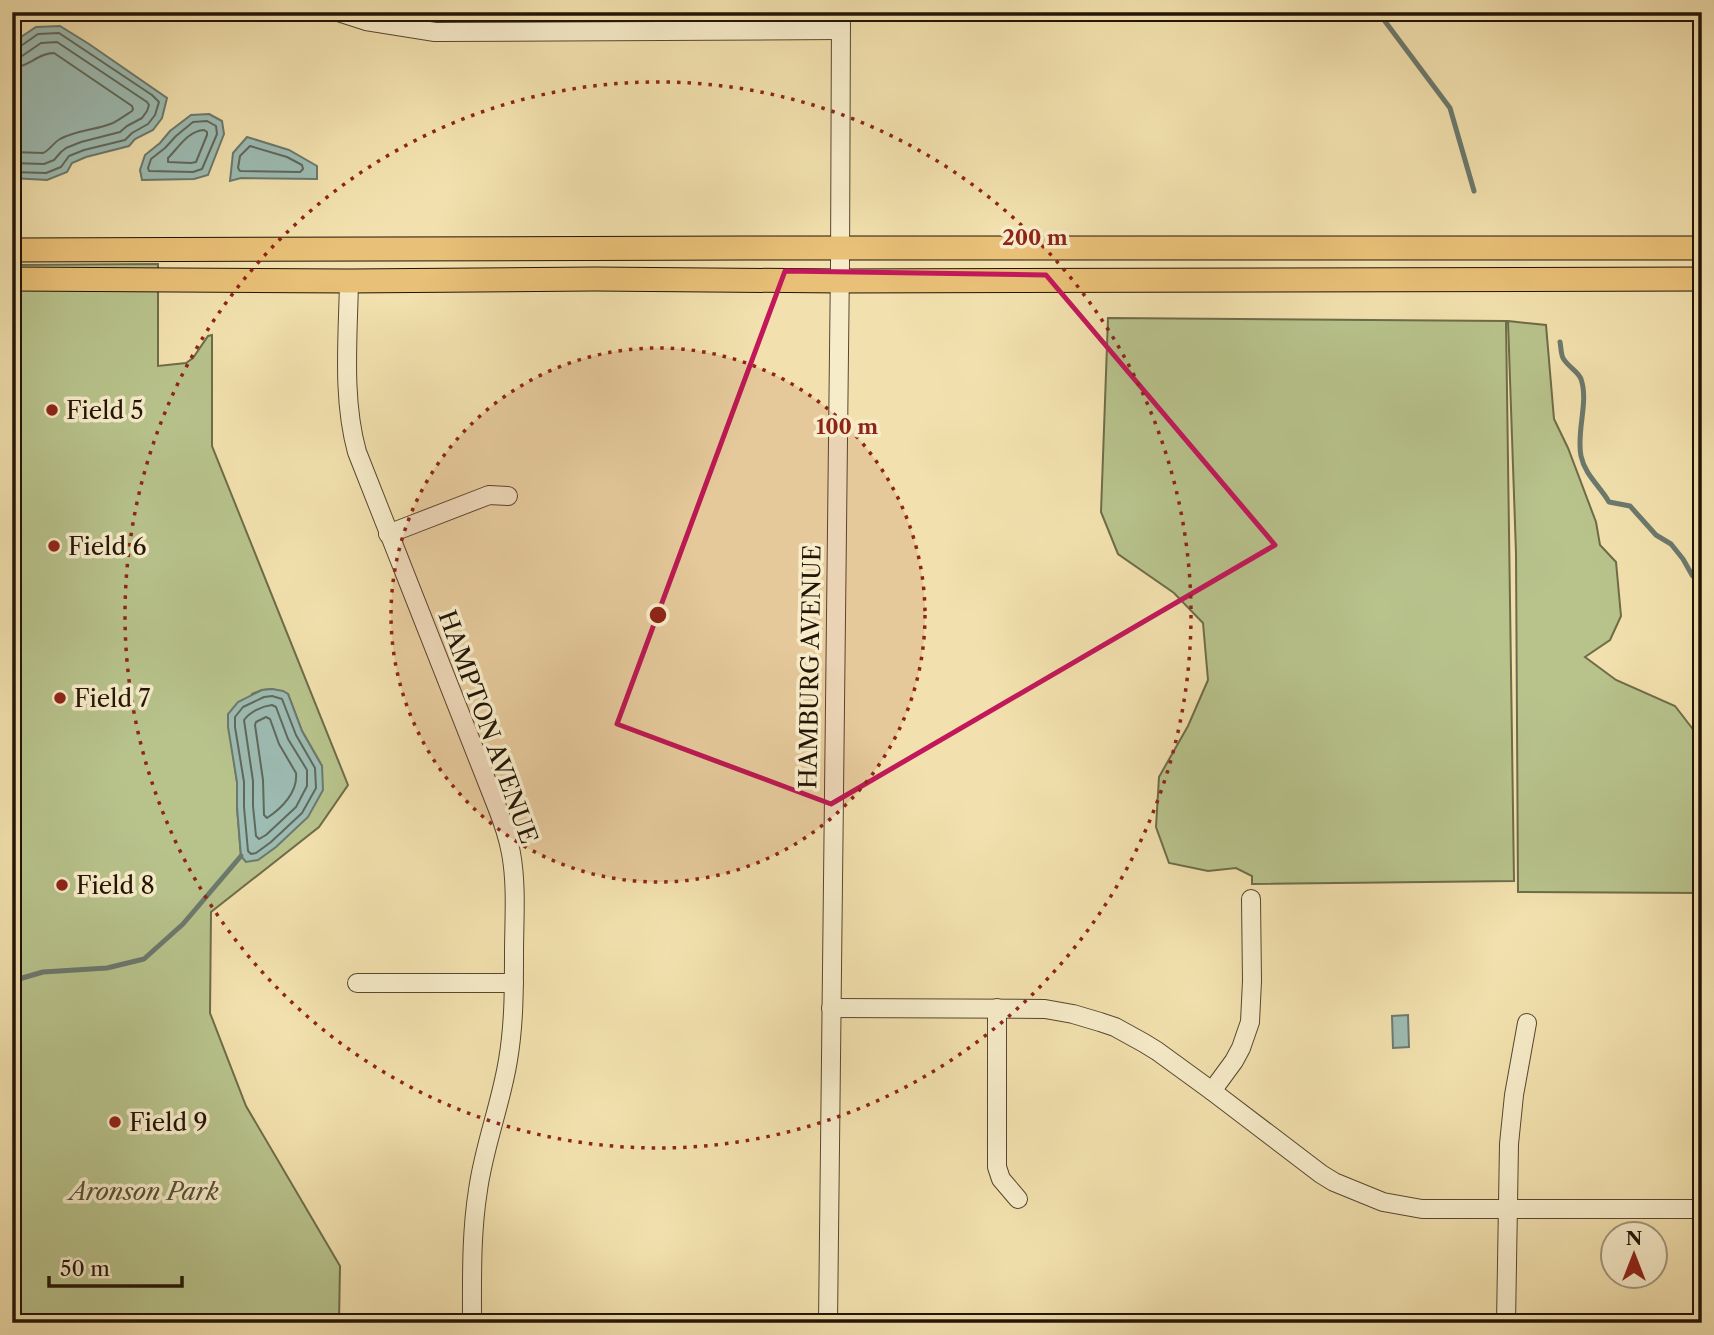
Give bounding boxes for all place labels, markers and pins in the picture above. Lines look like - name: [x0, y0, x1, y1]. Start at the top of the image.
- place label: Field 5: [66, 396, 143, 425]
- marker: Field 5: [44, 402, 60, 418]
- place label: Field 6: [68, 532, 146, 561]
- marker: Field 6: [46, 538, 62, 554]
- centre of rings: [646, 603, 670, 627]
- place label: Field 7: [74, 684, 150, 713]
- marker: Field 7: [52, 690, 68, 706]
- place label: Field 8: [76, 871, 155, 900]
- marker: Field 8: [54, 877, 70, 893]
- place label: Field 9: [129, 1108, 208, 1137]
- marker: Field 9: [107, 1114, 123, 1130]

